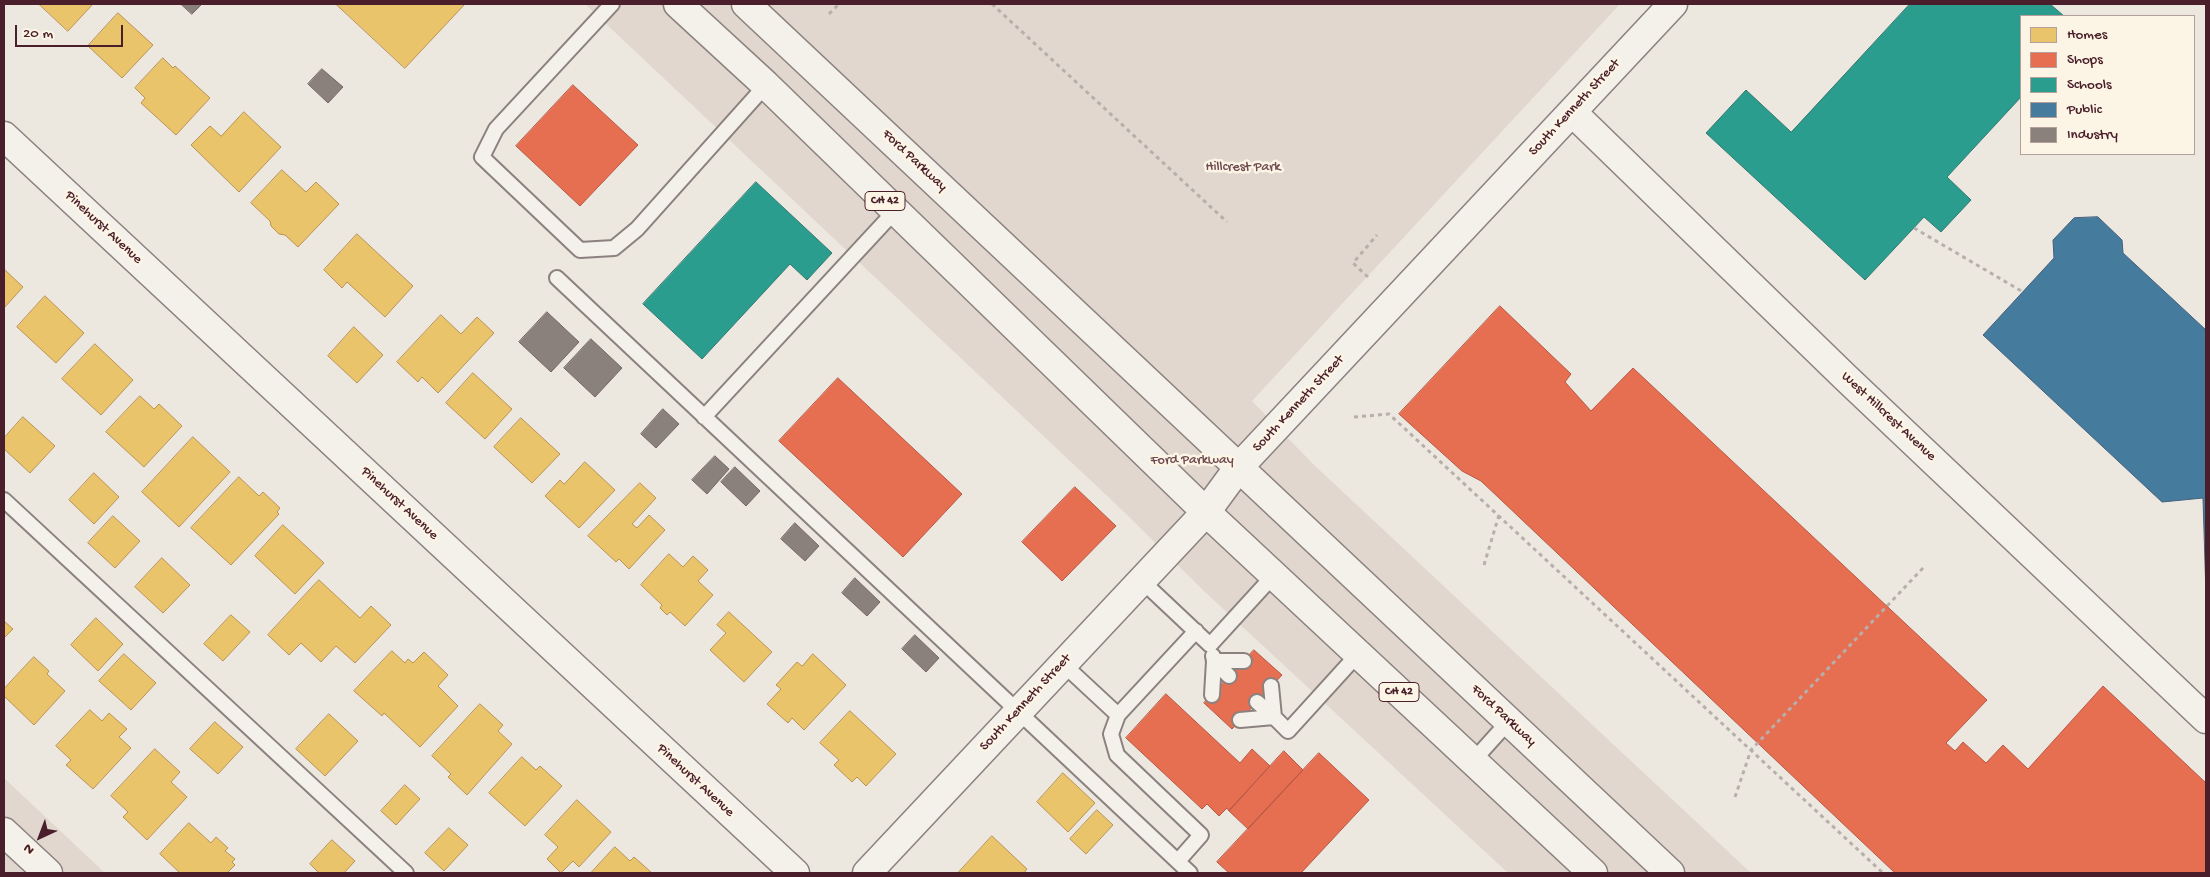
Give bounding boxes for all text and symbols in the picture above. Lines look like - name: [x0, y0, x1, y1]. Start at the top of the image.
- scale bar: [18, 15, 125, 47]
- legend: [2020, 15, 2195, 155]
- text: 20 m: [23, 25, 53, 43]
- text: Homes: [2067, 26, 2107, 44]
- text: Shops: [2067, 51, 2103, 69]
- street label: South Kenneth Street: [1526, 56, 1624, 160]
- text: Schools: [2067, 76, 2112, 94]
- text: Public: [2067, 101, 2102, 119]
- text: Industry: [2067, 126, 2118, 144]
- street label: Ford Parkway: [878, 127, 950, 195]
- park label: Hillcrest Park: [1205, 160, 1281, 176]
- street label: Pinehurst Avenue: [61, 188, 145, 268]
- road number: CH 42: [865, 192, 905, 210]
- street label: South Kenneth Street: [1250, 352, 1348, 456]
- street label: West Hillcrest Avenue: [1837, 369, 1939, 465]
- park label: Ford Parkway: [1150, 453, 1234, 469]
- street label: Pinehurst Avenue: [357, 464, 441, 544]
- street label: South Kenneth Street: [977, 651, 1075, 755]
- road number: CH 42: [1379, 682, 1419, 702]
- street label: Ford Parkway: [1467, 682, 1539, 750]
- street label: Pinehurst Avenue: [653, 741, 737, 821]
- north arrow: [15, 812, 65, 862]
- text: N: [20, 839, 39, 858]

